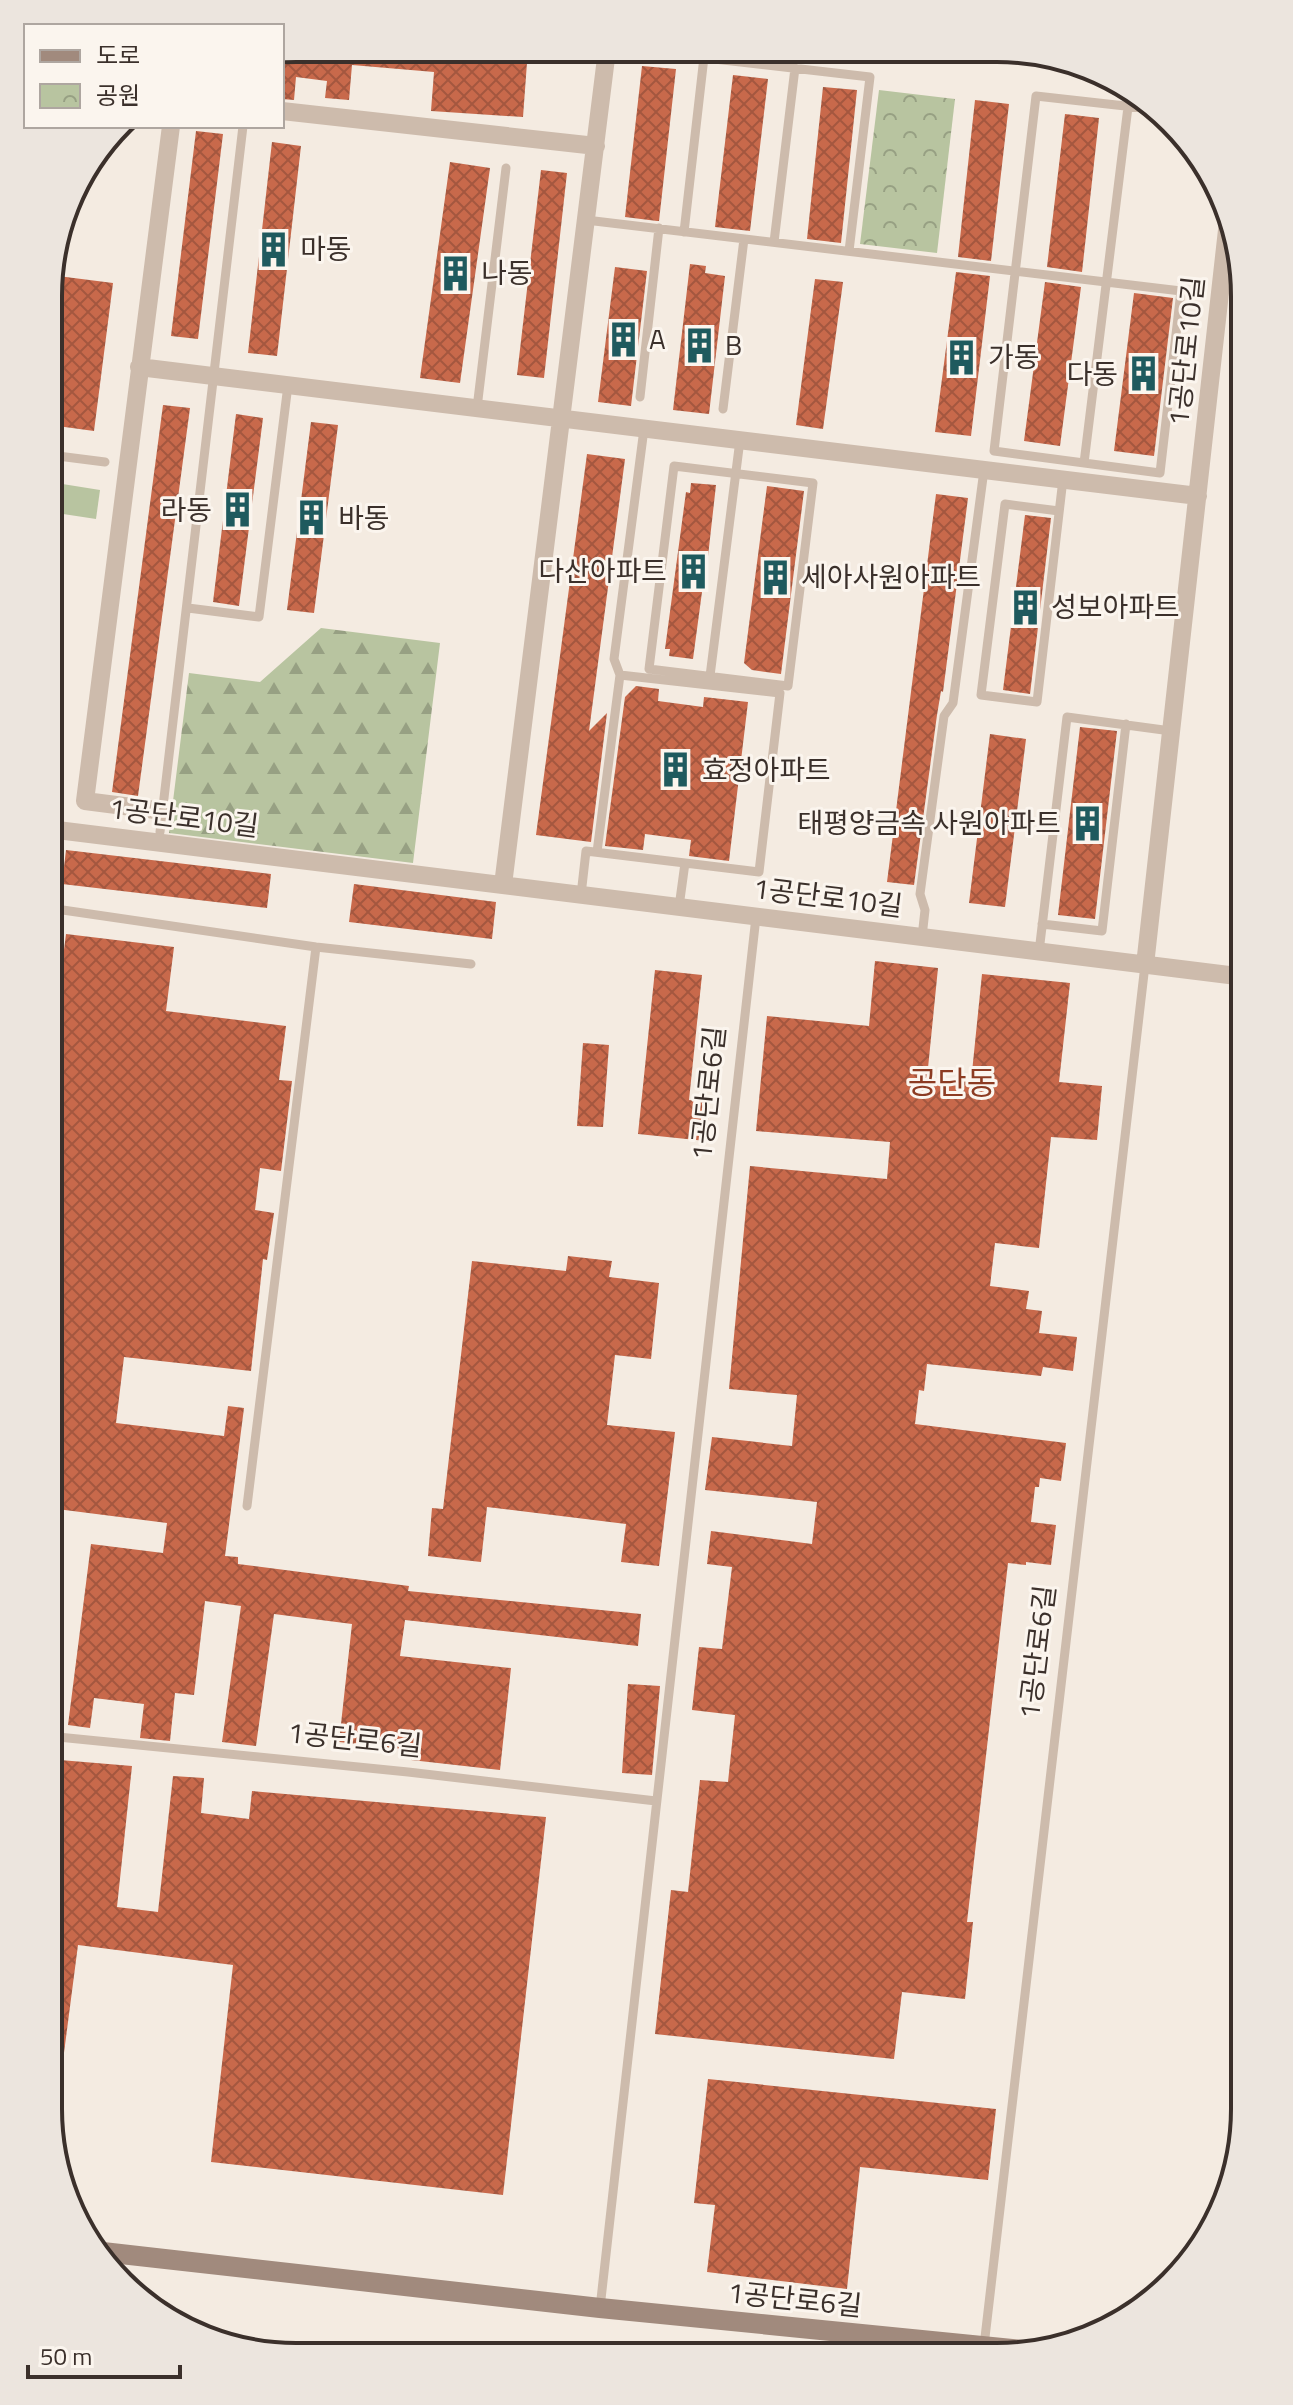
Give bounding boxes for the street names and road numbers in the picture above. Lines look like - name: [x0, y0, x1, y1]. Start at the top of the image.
- street label: 1공단로10길: [1156, 274, 1215, 428]
- street label: 1공단로10길: [107, 786, 261, 847]
- street label: 1공단로10길: [751, 866, 905, 927]
- street label: 1공단로6길: [679, 1024, 736, 1162]
- street label: 1공단로6길: [1007, 1583, 1066, 1721]
- street label: 1공단로6길: [286, 1710, 424, 1767]
- street label: 1공단로6길: [726, 2270, 864, 2327]

